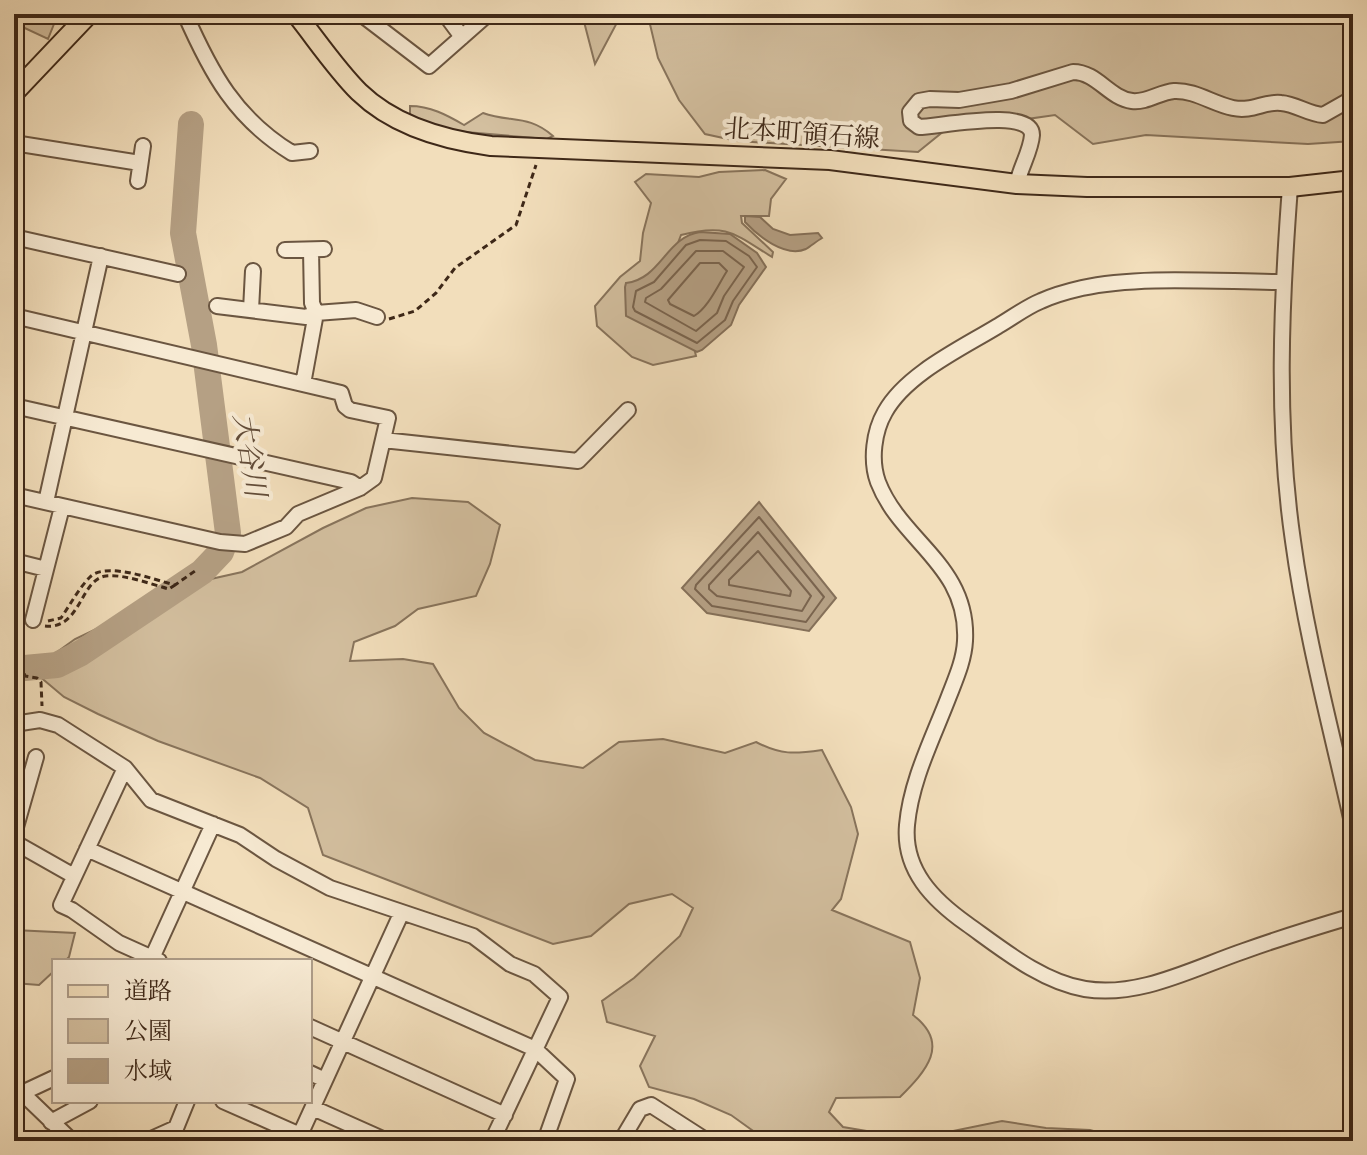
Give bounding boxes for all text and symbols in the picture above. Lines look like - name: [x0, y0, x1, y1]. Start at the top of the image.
- street label: 北本町領石線: [723, 113, 881, 155]
- water label: 大谷川: [225, 411, 273, 502]
- legend: [52, 959, 312, 1103]
- text: 道路: [124, 977, 172, 1007]
- text: 公園: [124, 1017, 172, 1047]
- text: 水域: [124, 1057, 172, 1087]

